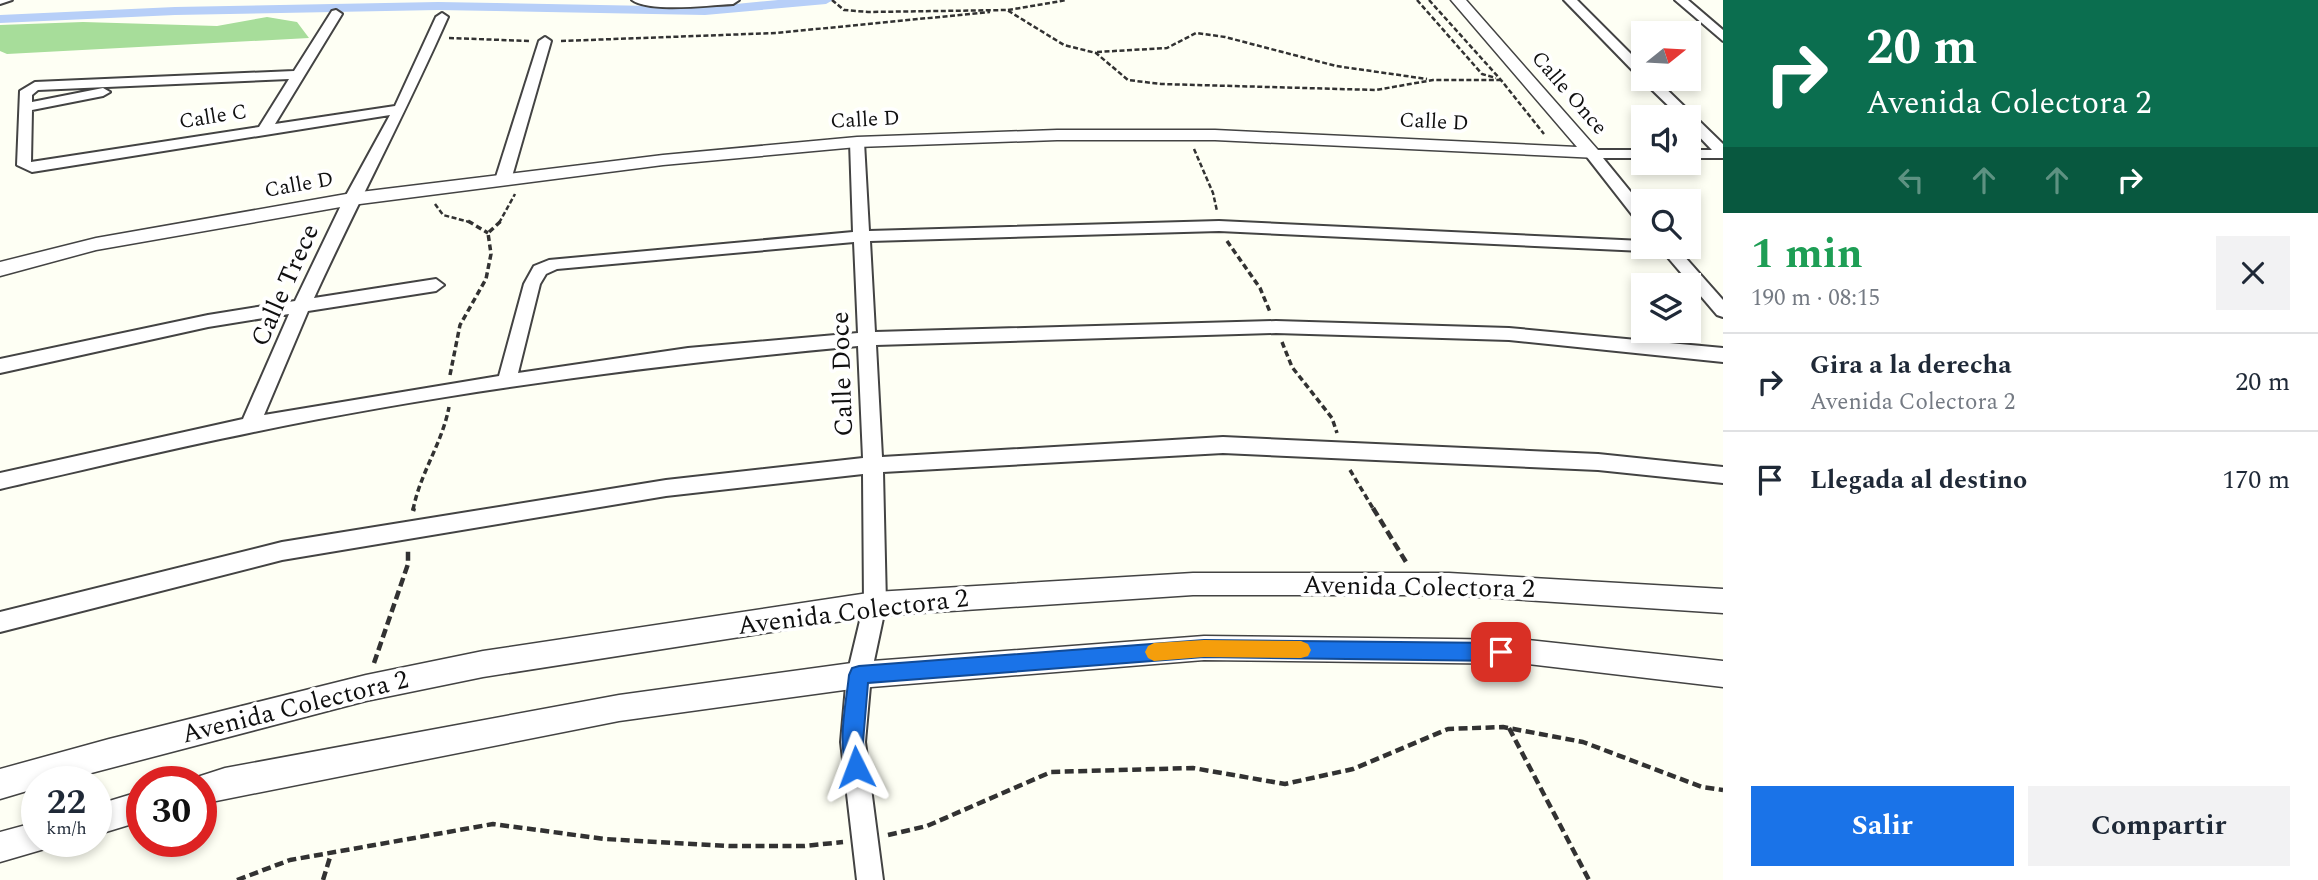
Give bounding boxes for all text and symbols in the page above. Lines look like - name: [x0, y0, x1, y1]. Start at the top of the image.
- text: 20 m: [1866, 11, 1977, 86]
- north arrow: [1631, 21, 1701, 91]
- map controls: [1631, 21, 1701, 343]
- icon: right: [1751, 28, 1842, 119]
- street label: Calle Once: [1523, 44, 1615, 142]
- text: Avenida Colectora 2: [1866, 79, 2152, 128]
- street label: Calle C: [177, 96, 249, 138]
- street label: Calle D: [829, 102, 901, 138]
- street label: Calle D: [1398, 104, 1470, 140]
- button: sound: [1631, 105, 1701, 175]
- icon: left: [1892, 161, 1930, 199]
- icon: ahead: [1965, 161, 2003, 199]
- icon: ahead: [2038, 161, 2076, 199]
- icon: right: [2111, 161, 2149, 199]
- street label: Calle D: [262, 163, 336, 207]
- button: search: [1631, 189, 1701, 259]
- street label: Calle Trece: [240, 217, 330, 353]
- text: 1 min: [1751, 223, 1863, 286]
- button: close: [2216, 236, 2290, 310]
- button: layers: [1631, 273, 1701, 343]
- text: 190 m · 08:15: [1751, 281, 1880, 316]
- street label: Calle Doce: [820, 311, 864, 437]
- text: Gira a la derecha: [1810, 345, 2012, 385]
- text: 20 m: [2235, 362, 2290, 402]
- icon: right: [1751, 363, 1789, 401]
- text: Avenida Colectora 2: [1810, 385, 2015, 420]
- text: Llegada al destino: [1810, 460, 2027, 500]
- text: 170 m: [2222, 460, 2290, 500]
- icon: arrive: [1751, 461, 1789, 499]
- street label: Avenida Colectora 2: [1303, 565, 1535, 609]
- street label: Avenida Colectora 2: [735, 578, 971, 646]
- pin: [1471, 622, 1531, 682]
- icon: arrive: [1482, 633, 1520, 671]
- street label: Avenida Colectora 2: [178, 660, 412, 754]
- position arrow: [819, 730, 893, 804]
- speed limit sign: 30: [126, 766, 217, 857]
- text: 22: [47, 776, 86, 829]
- button: Salir: [1751, 786, 2014, 866]
- button: Compartir: [2028, 786, 2290, 866]
- text: km/h: [46, 815, 87, 842]

